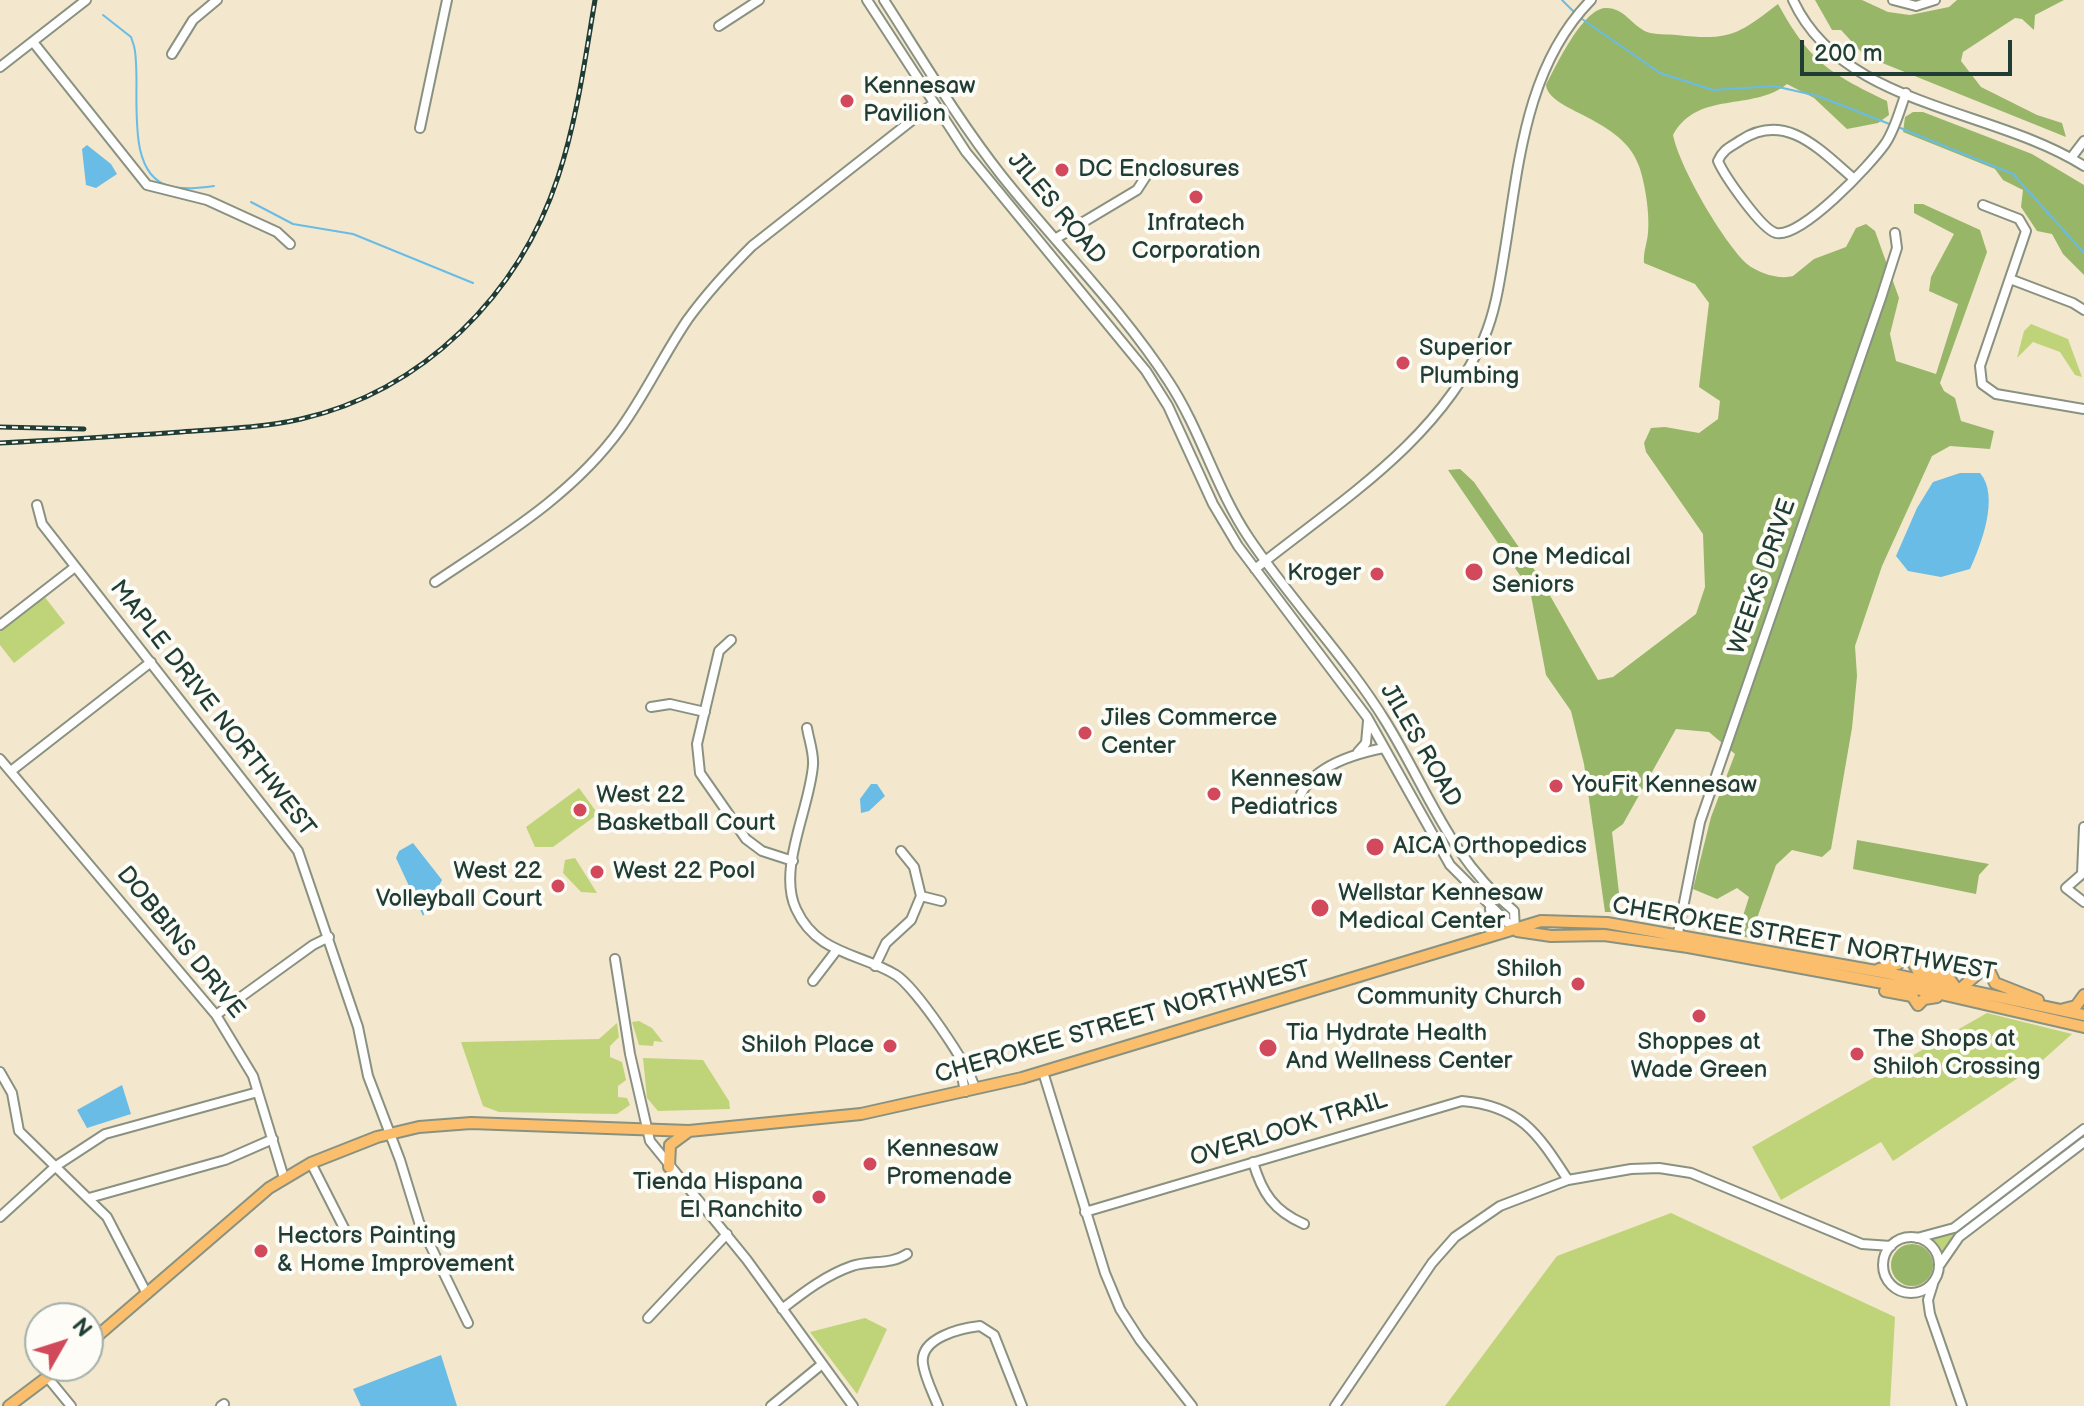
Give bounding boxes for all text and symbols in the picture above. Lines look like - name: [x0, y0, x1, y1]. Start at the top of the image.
- scale bar: [1804, 24, 2016, 74]
- text: 200 m: [1814, 39, 1883, 68]
- place label: Kennesaw Pavilion: [863, 73, 975, 129]
- marker: Kennesaw Pavilion: [838, 92, 856, 110]
- street label: JILES ROAD: [1001, 147, 1111, 271]
- place label: DC Enclosures: [1078, 156, 1239, 184]
- marker: DC Enclosures: [1053, 161, 1071, 179]
- marker: Infratech Corporation: [1187, 188, 1205, 206]
- place label: Infratech Corporation: [1132, 210, 1260, 266]
- place label: Superior Plumbing: [1419, 335, 1519, 391]
- marker: Superior Plumbing: [1394, 354, 1412, 372]
- street label: WEEKS DRIVE: [1723, 495, 1803, 659]
- place label: One Medical Seniors: [1492, 544, 1631, 600]
- place label: Kroger: [1287, 560, 1361, 588]
- marker: One Medical Seniors: [1463, 561, 1485, 583]
- marker: Kroger: [1368, 565, 1386, 583]
- street label: MAPLE DRIVE NORTHWEST: [103, 575, 321, 843]
- street label: JILES ROAD: [1373, 679, 1467, 813]
- place label: Jiles Commerce Center: [1101, 705, 1277, 761]
- marker: Jiles Commerce Center: [1076, 724, 1094, 742]
- place label: Kennesaw Pediatrics: [1230, 766, 1342, 822]
- place label: YouFit Kennesaw: [1572, 772, 1757, 800]
- marker: YouFit Kennesaw: [1547, 777, 1565, 795]
- place label: West 22 Basketball Court: [596, 782, 775, 838]
- marker: Kennesaw Pediatrics: [1205, 785, 1223, 803]
- marker: West 22 Basketball Court: [571, 801, 589, 819]
- place label: AICA Orthopedics: [1393, 833, 1587, 861]
- marker: AICA Orthopedics: [1364, 836, 1386, 858]
- place label: West 22 Volleyball Court: [376, 858, 542, 914]
- place label: West 22 Pool: [613, 858, 755, 886]
- street label: DOBBINS DRIVE: [110, 861, 250, 1025]
- marker: West 22 Pool: [588, 863, 606, 881]
- marker: West 22 Volleyball Court: [549, 877, 567, 895]
- place label: Wellstar Kennesaw Medical Center: [1338, 880, 1543, 936]
- street label: CHEROKEE STREET NORTHWEST: [1610, 892, 1998, 988]
- marker: Wellstar Kennesaw Medical Center: [1309, 897, 1331, 919]
- street label: CHEROKEE STREET NORTHWEST: [932, 956, 1314, 1090]
- place label: Shiloh Community Church: [1357, 956, 1562, 1012]
- marker: Shiloh Community Church: [1569, 975, 1587, 993]
- marker: Shoppes at Wade Green: [1690, 1007, 1708, 1025]
- place label: Tia Hydrate Health And Wellness Center: [1286, 1020, 1512, 1076]
- place label: The Shops at Shiloh Crossing: [1873, 1026, 2041, 1082]
- place label: Shoppes at Wade Green: [1631, 1029, 1767, 1085]
- place label: Shiloh Place: [741, 1032, 874, 1060]
- marker: Shiloh Place: [881, 1037, 899, 1055]
- marker: Tia Hydrate Health And Wellness Center: [1257, 1037, 1279, 1059]
- marker: The Shops at Shiloh Crossing: [1848, 1045, 1866, 1063]
- street label: OVERLOOK TRAIL: [1187, 1086, 1391, 1174]
- place label: Kennesaw Promenade: [886, 1136, 1012, 1192]
- marker: Kennesaw Promenade: [861, 1155, 879, 1173]
- place label: Tienda Hispana El Ranchito: [633, 1169, 803, 1225]
- marker: Tienda Hispana El Ranchito: [810, 1188, 828, 1206]
- place label: Hectors Painting & Home Improvement: [277, 1223, 514, 1279]
- marker: Hectors Painting & Home Improvement: [252, 1242, 270, 1260]
- north arrow: [24, 1302, 104, 1382]
- text: N: [66, 1313, 97, 1343]

